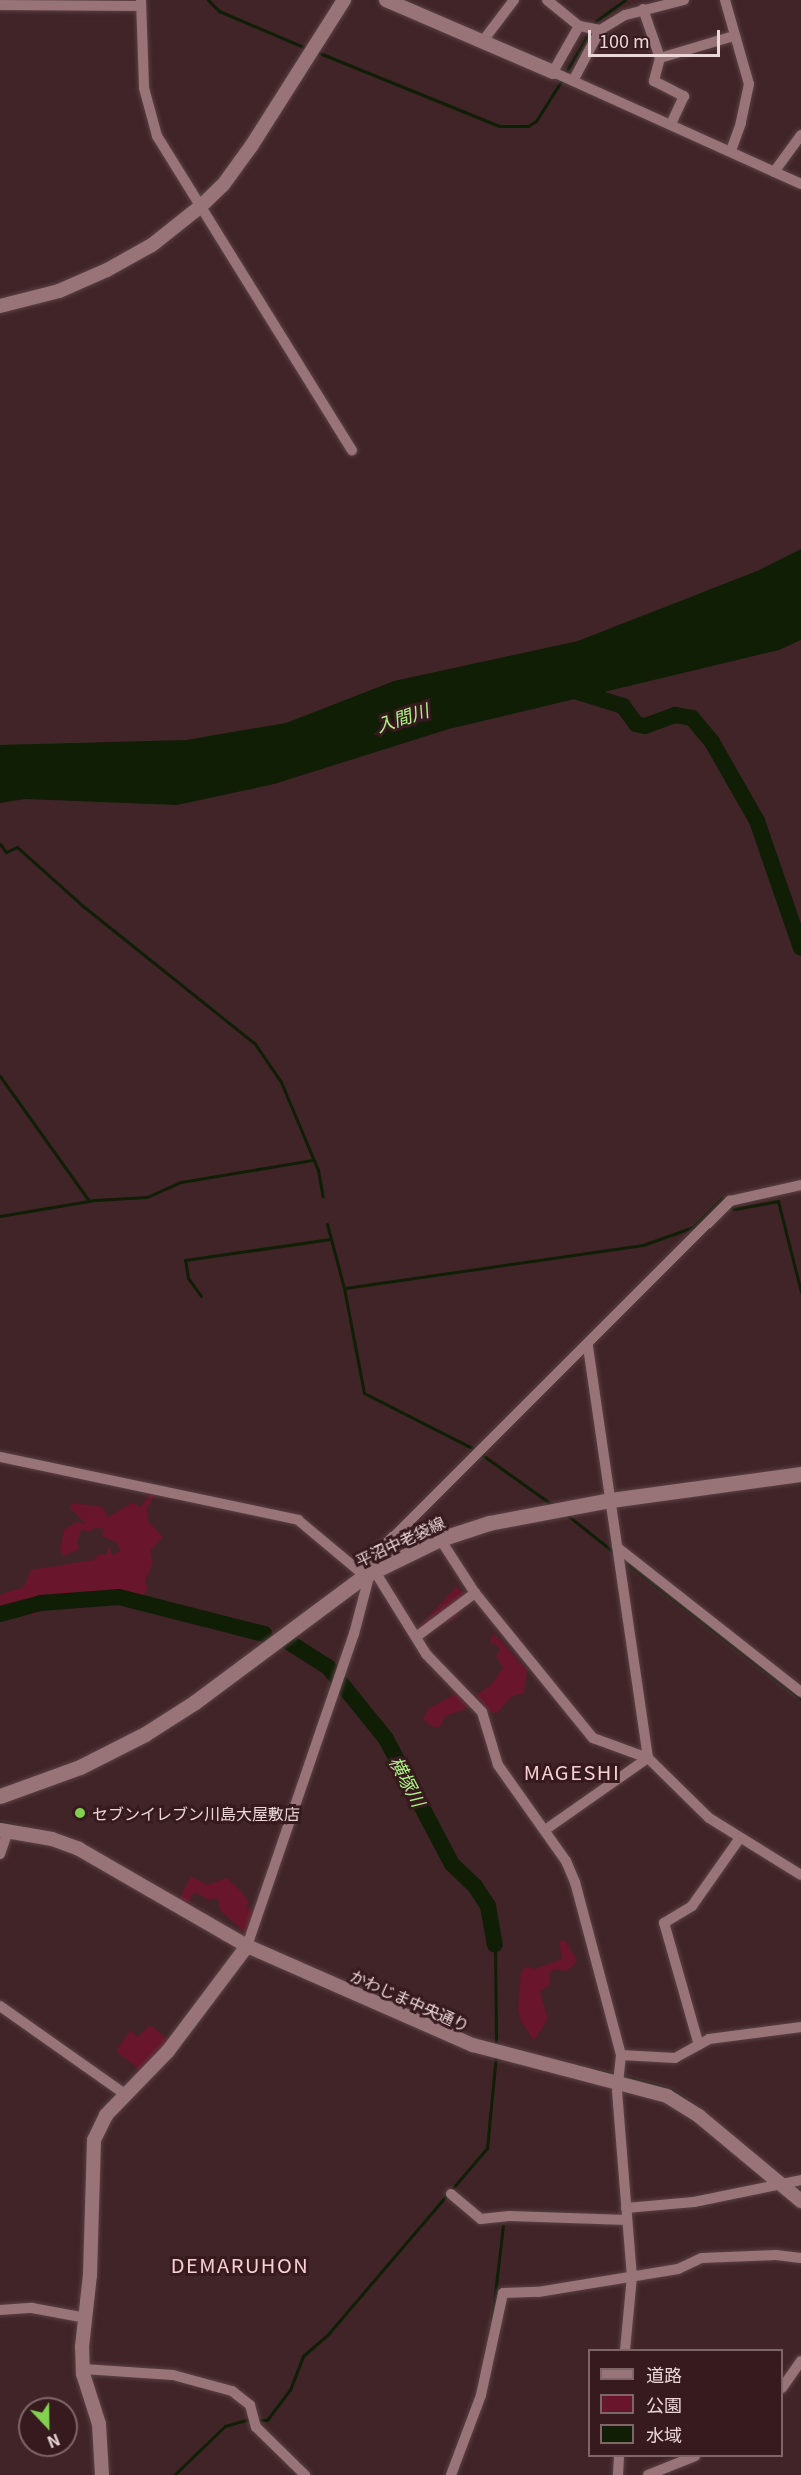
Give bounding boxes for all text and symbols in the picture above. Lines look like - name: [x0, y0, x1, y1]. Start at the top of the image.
- scale bar: [591, 18, 723, 56]
- text: 100 m: [599, 27, 650, 53]
- water label: 入間川: [373, 698, 431, 736]
- street label: 平沼中老袋線: [352, 1512, 448, 1570]
- water label: 横塚川: [386, 1752, 430, 1810]
- district label: MAGESHI: [524, 1759, 620, 1783]
- place label: セブンイレブン川島大屋敷店: [92, 1803, 300, 1823]
- marker: セブンイレブン川島大屋敷店: [73, 1806, 87, 1820]
- street label: かわじま中央通り: [348, 1965, 472, 2035]
- district label: DEMARUHON: [171, 2252, 309, 2276]
- legend: [588, 2349, 783, 2457]
- text: 道路: [646, 2361, 682, 2387]
- text: 公園: [646, 2391, 682, 2417]
- north arrow: [18, 2397, 78, 2457]
- text: 水域: [646, 2421, 682, 2447]
- text: N: [44, 2428, 64, 2455]

